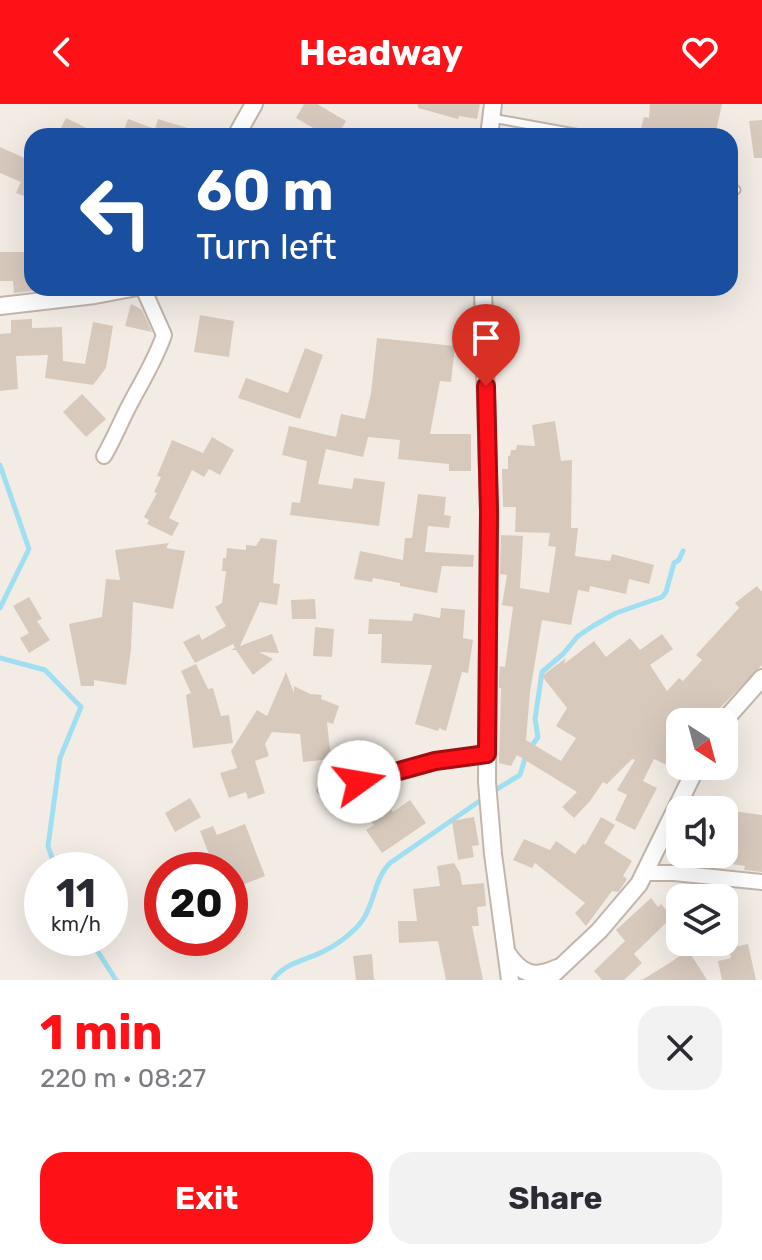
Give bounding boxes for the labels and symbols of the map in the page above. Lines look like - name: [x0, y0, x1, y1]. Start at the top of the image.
- pin: [452, 304, 520, 386]
- north arrow: [666, 708, 738, 780]
- position arrow: [317, 740, 401, 824]
- speed limit sign: 20: [144, 852, 248, 956]

